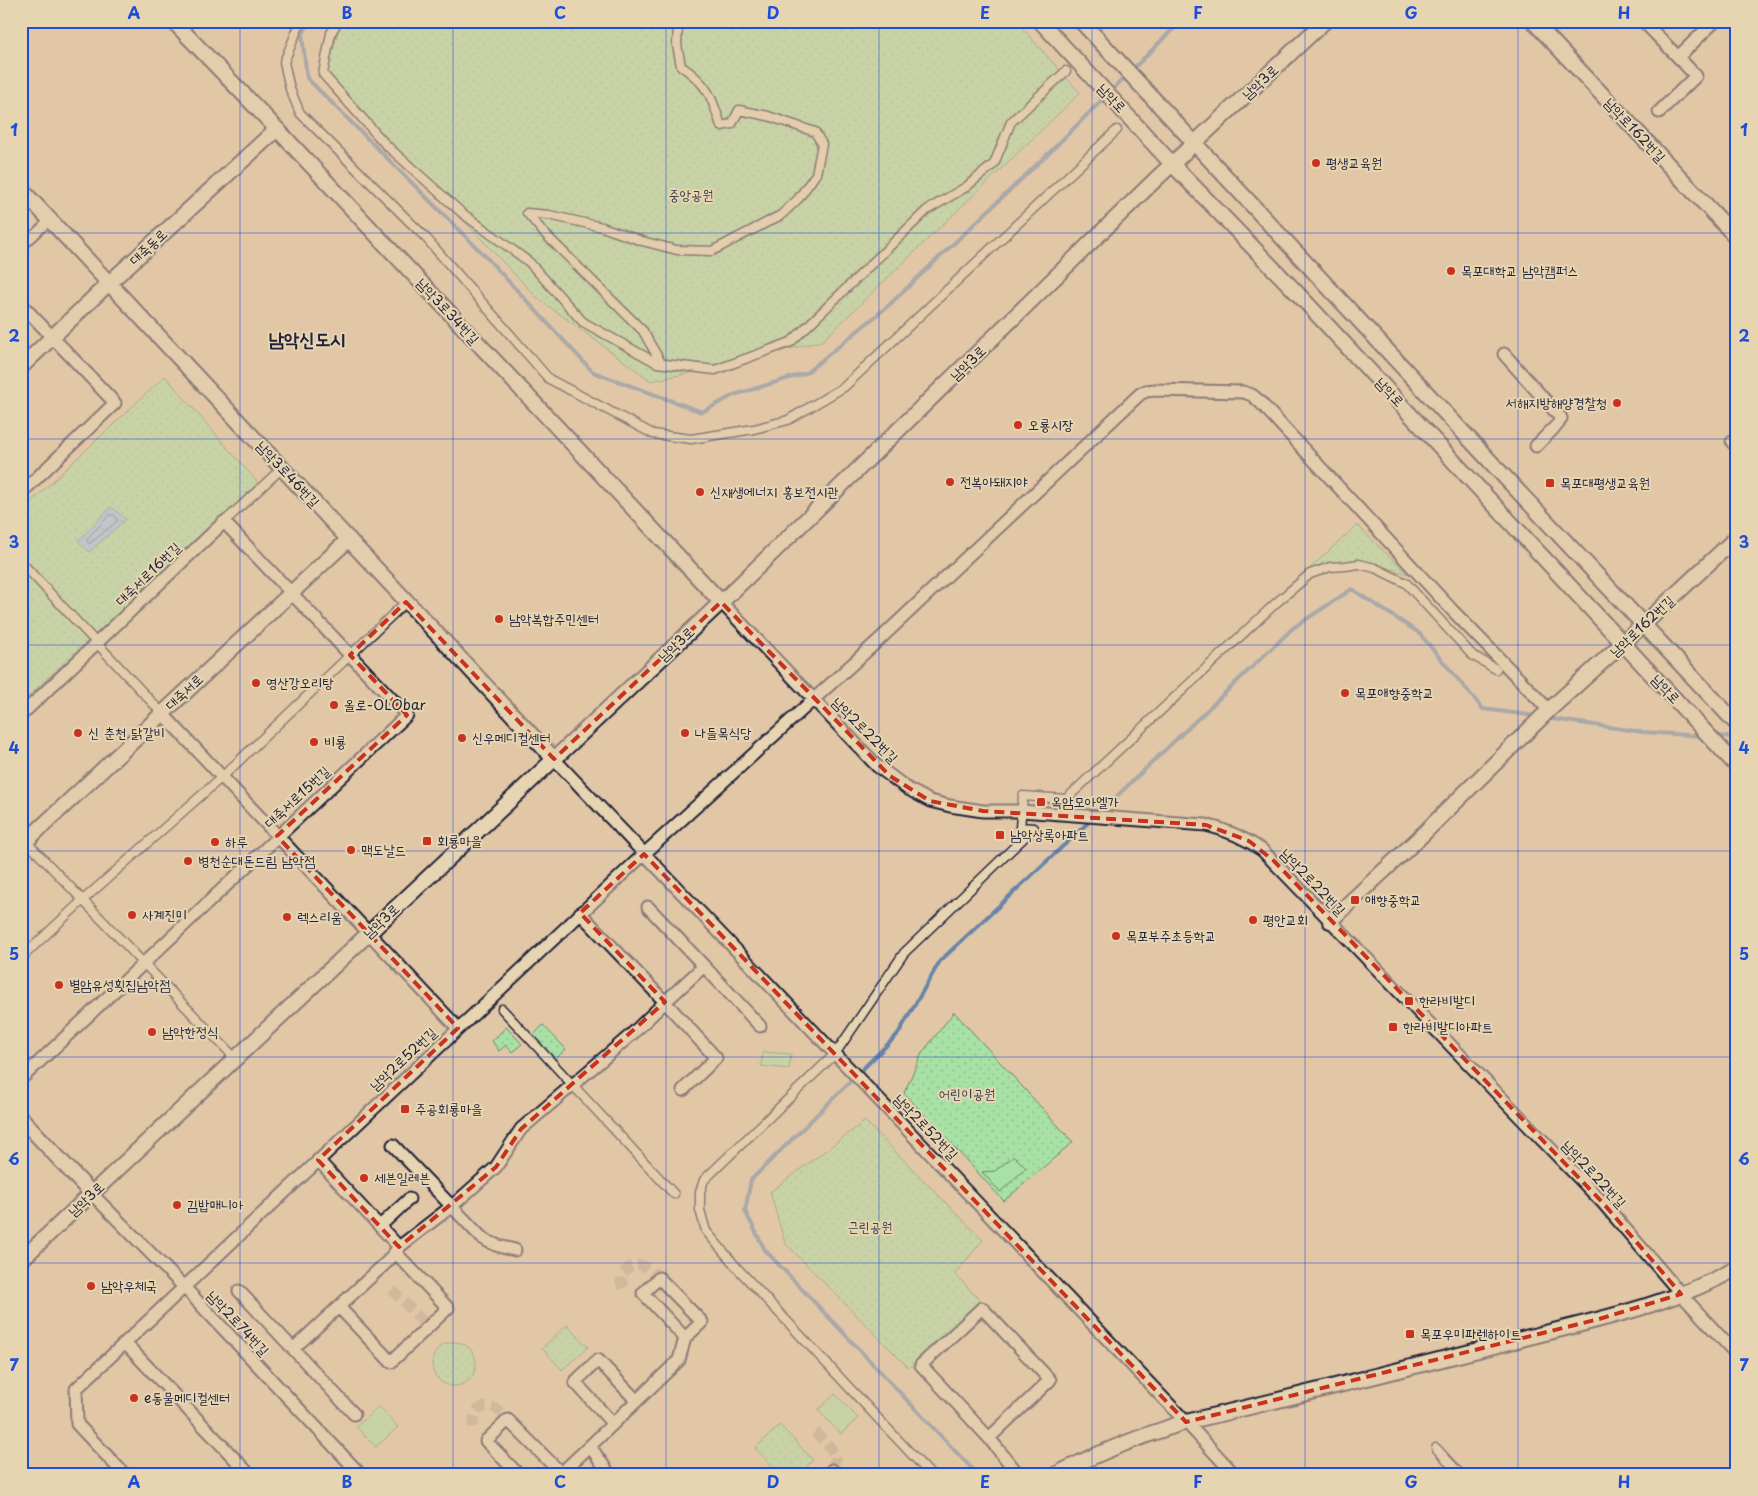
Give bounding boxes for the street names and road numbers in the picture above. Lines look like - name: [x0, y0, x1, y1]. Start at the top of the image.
- street label: 남악3로: [1237, 59, 1283, 104]
- street label: 남악로: [1093, 78, 1132, 117]
- street label: 남악로162번길: [1600, 93, 1671, 167]
- street label: 대죽동로: [124, 224, 171, 270]
- street label: 남악3로34번길: [412, 273, 485, 349]
- street label: 남악3로: [945, 340, 990, 385]
- street label: 남악로: [1371, 372, 1410, 411]
- street label: 남악3로46번길: [252, 436, 325, 512]
- street label: 대죽서로16번길: [110, 537, 186, 610]
- street label: 남악로162번길: [1605, 590, 1679, 661]
- street label: 남악3로: [653, 621, 699, 666]
- street label: 대죽서로: [160, 669, 207, 715]
- street label: 남악로: [1647, 669, 1686, 708]
- street label: 남악2로22번길: [828, 692, 904, 768]
- street label: 대죽서로15번길: [259, 760, 335, 833]
- street label: 남악2로22번길: [1276, 843, 1351, 920]
- street label: 남악3로: [358, 898, 404, 943]
- street label: 남악2로52번길: [365, 1022, 441, 1095]
- street label: 남악2로52번길: [889, 1089, 964, 1165]
- street label: 남악2로22번길: [1557, 1135, 1632, 1213]
- street label: 남악3로: [63, 1176, 109, 1221]
- street label: 남악2로74번길: [202, 1285, 275, 1361]

